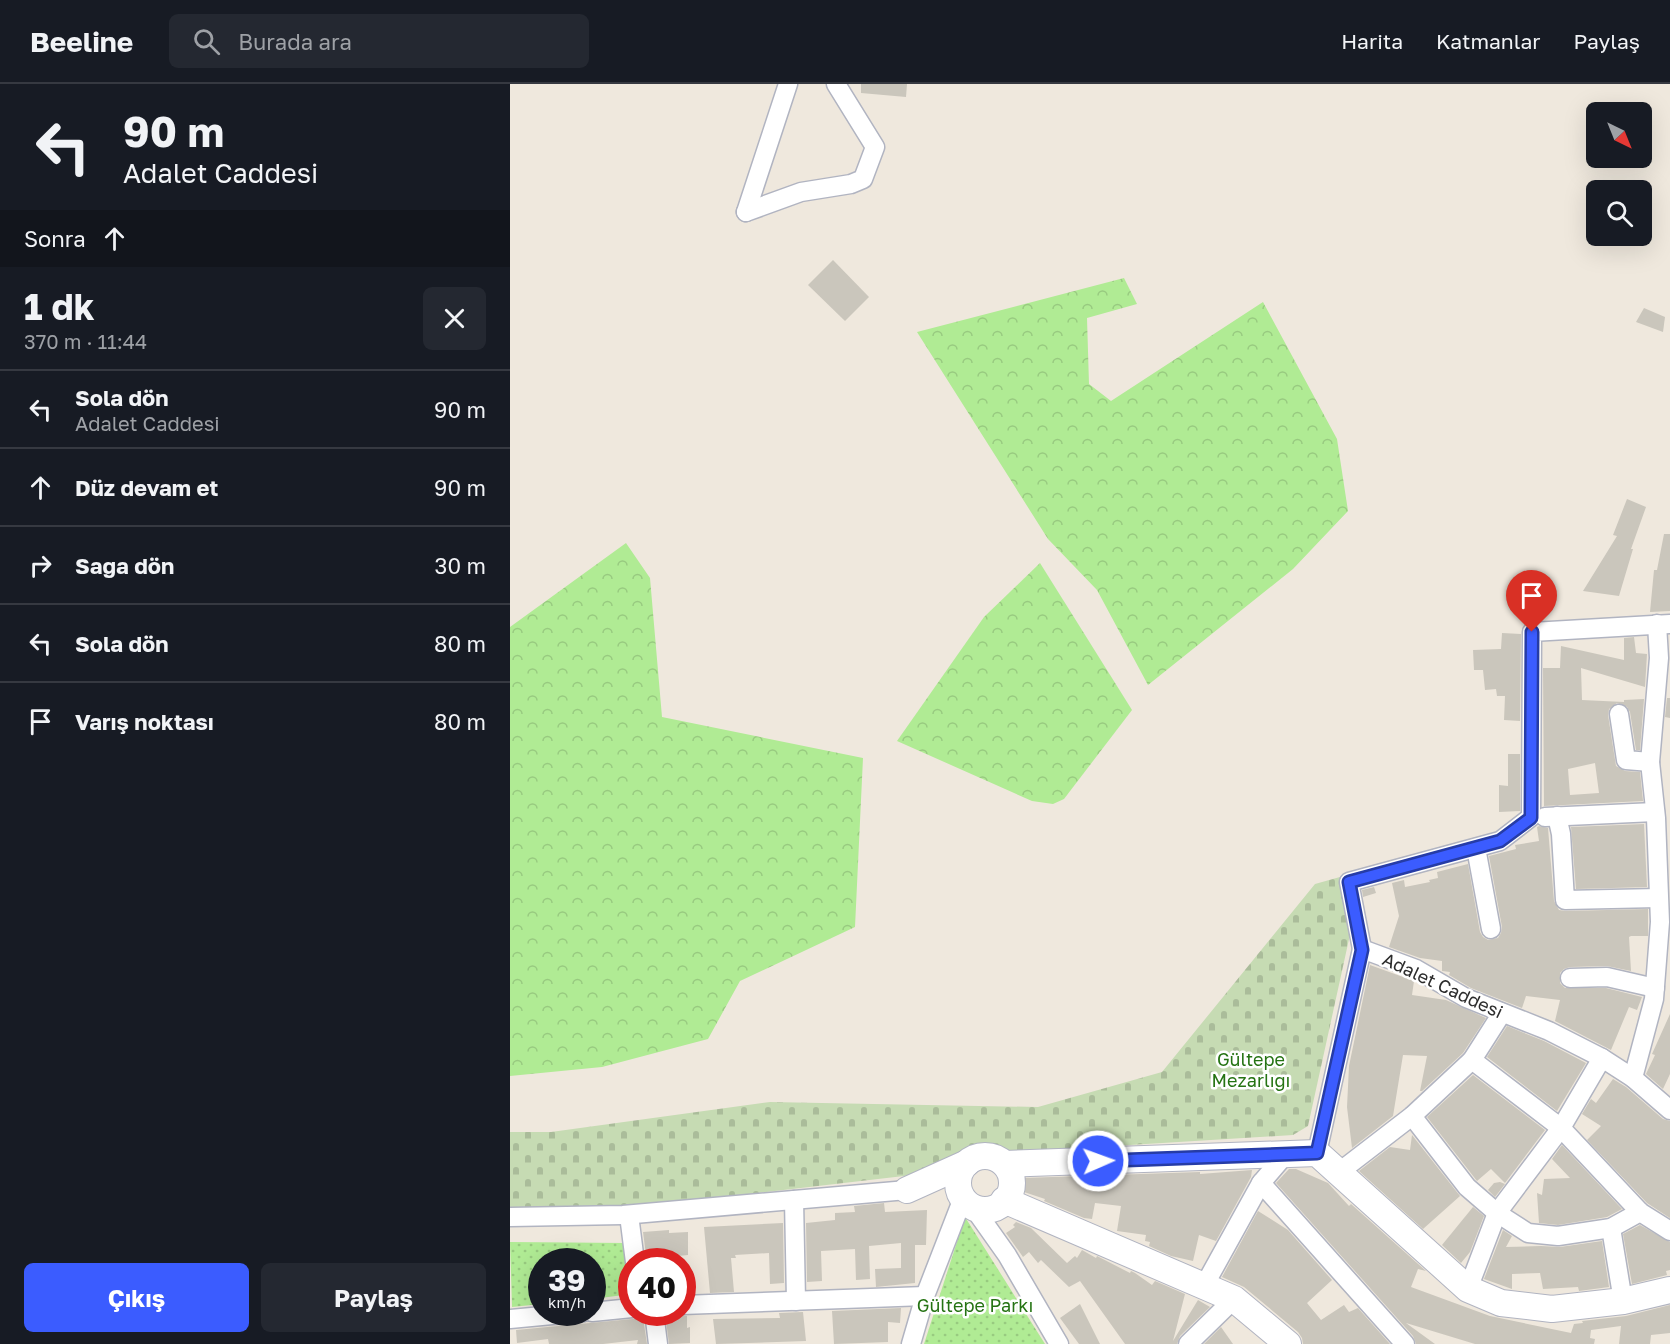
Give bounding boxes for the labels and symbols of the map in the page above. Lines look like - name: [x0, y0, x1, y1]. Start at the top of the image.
- north arrow: [1586, 102, 1652, 168]
- pin: [1506, 570, 1557, 632]
- street label: Adalet Caddesi: [1379, 948, 1507, 1022]
- park label: Gültepe Mezarlığı: [1212, 1048, 1290, 1091]
- position arrow: [1066, 1129, 1130, 1193]
- speed limit sign: 40: [618, 1248, 696, 1326]
- park label: Gültepe Parkı: [917, 1294, 1033, 1316]

